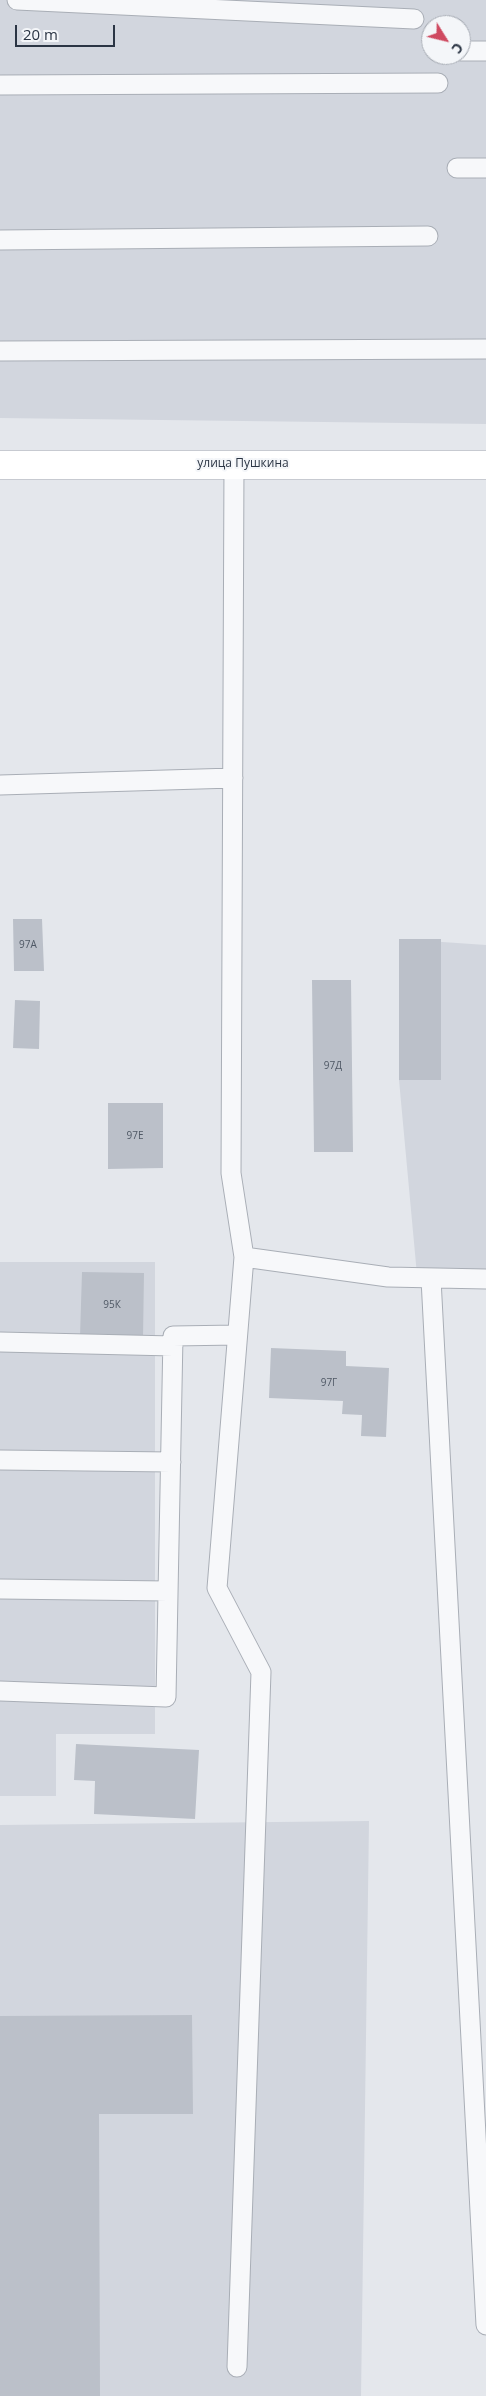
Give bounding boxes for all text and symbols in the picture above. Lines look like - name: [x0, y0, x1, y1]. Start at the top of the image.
- scale bar: [18, 15, 118, 47]
- north arrow: [421, 15, 471, 65]
- text: 20 m: [23, 24, 58, 44]
- text: С: [447, 39, 468, 58]
- street label: улица Пушкина: [197, 457, 289, 471]
- house number: 97А: [19, 939, 37, 951]
- house number: 97Д: [324, 1060, 342, 1072]
- house number: 97Е: [127, 1130, 143, 1142]
- house number: 95К: [103, 1299, 121, 1311]
- house number: 97Г: [321, 1377, 337, 1389]

